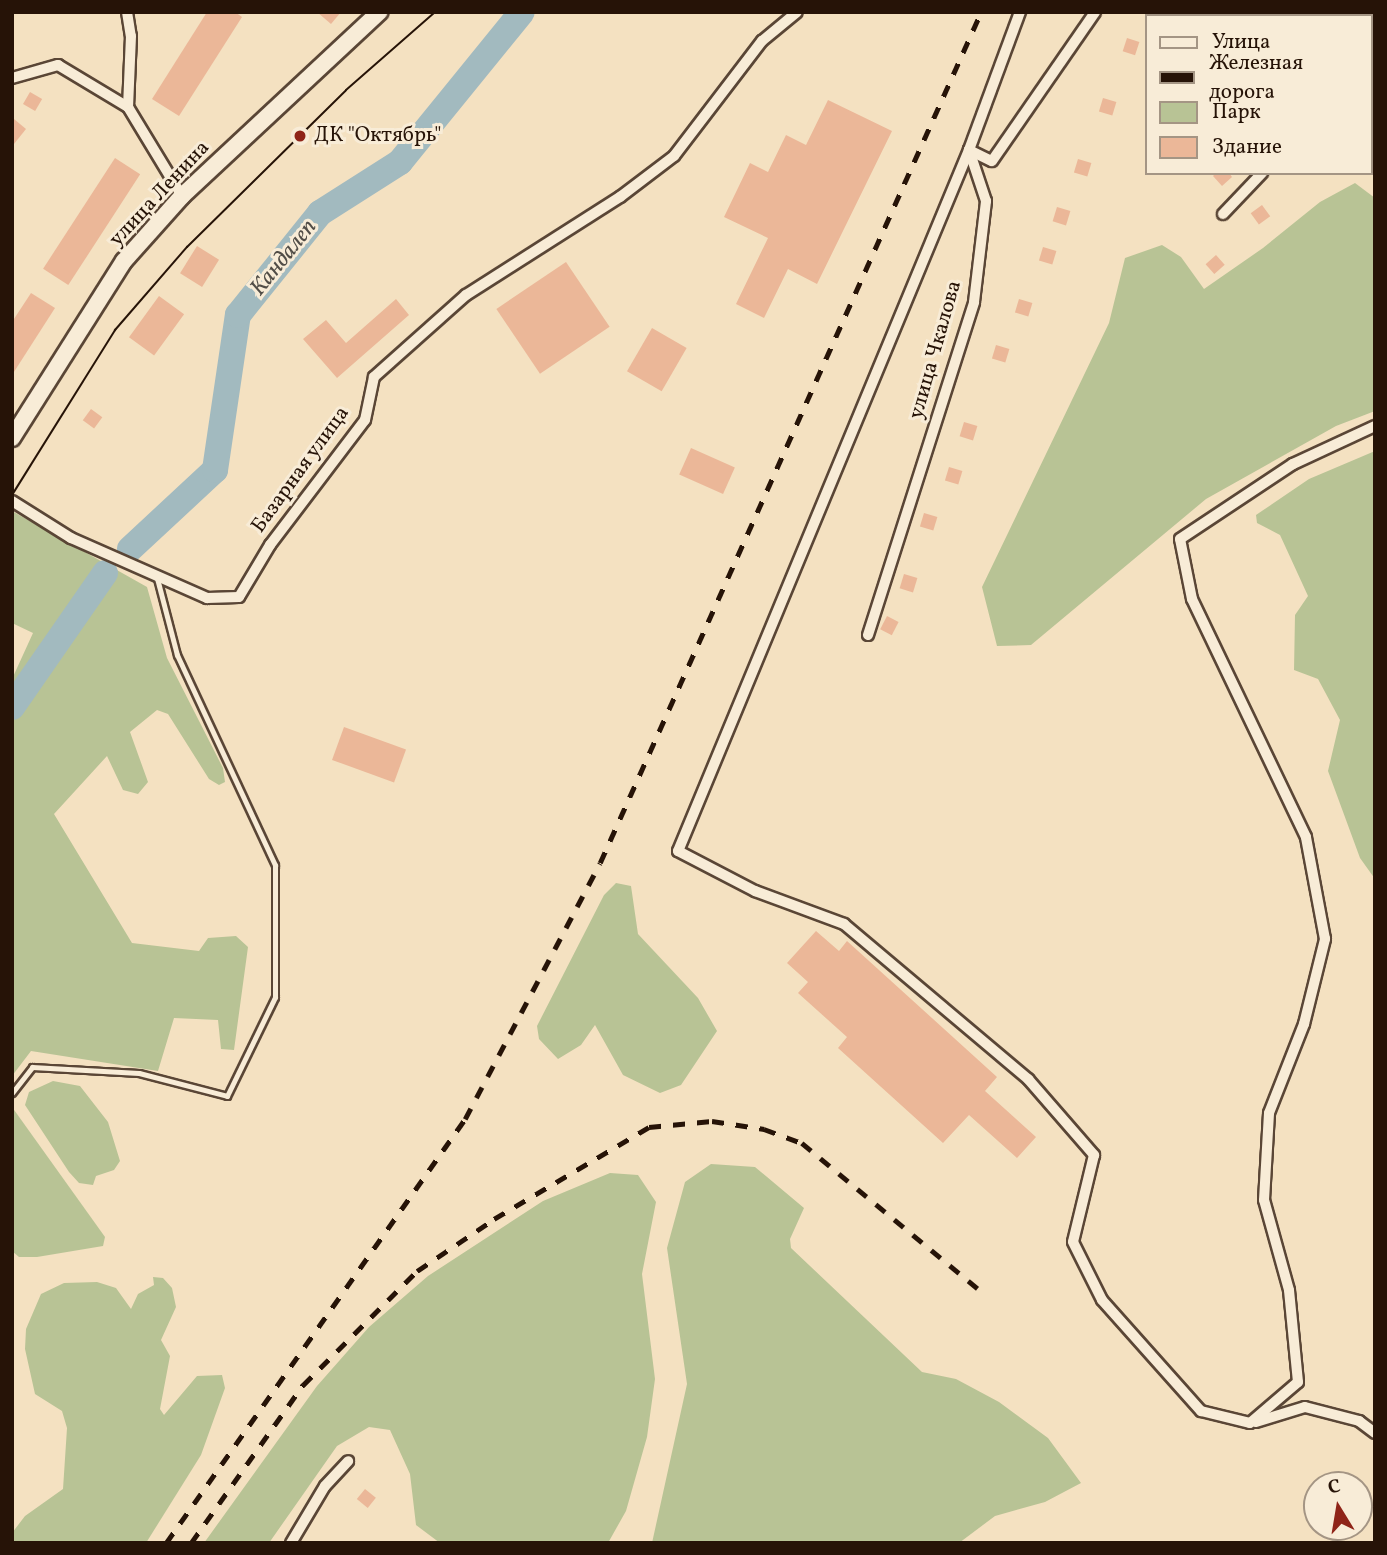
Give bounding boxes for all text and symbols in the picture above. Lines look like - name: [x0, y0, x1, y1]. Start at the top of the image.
- legend: [1146, 14, 1373, 175]
- text: Улица: [1212, 28, 1270, 57]
- text: Железная дорога: [1209, 49, 1303, 107]
- text: Парк: [1212, 98, 1261, 127]
- place label: ДК "Октябрь": [314, 123, 442, 149]
- marker: ДК "Октябрь": [292, 128, 308, 144]
- text: Здание: [1212, 133, 1282, 162]
- street label: улица Ленина: [105, 136, 215, 252]
- water label: Кандалеп: [245, 214, 323, 302]
- street label: улица Чкалова: [904, 278, 968, 422]
- street label: Базарная улица: [246, 401, 356, 539]
- north arrow: [1303, 1471, 1373, 1541]
- text: С: [1326, 1473, 1343, 1501]

